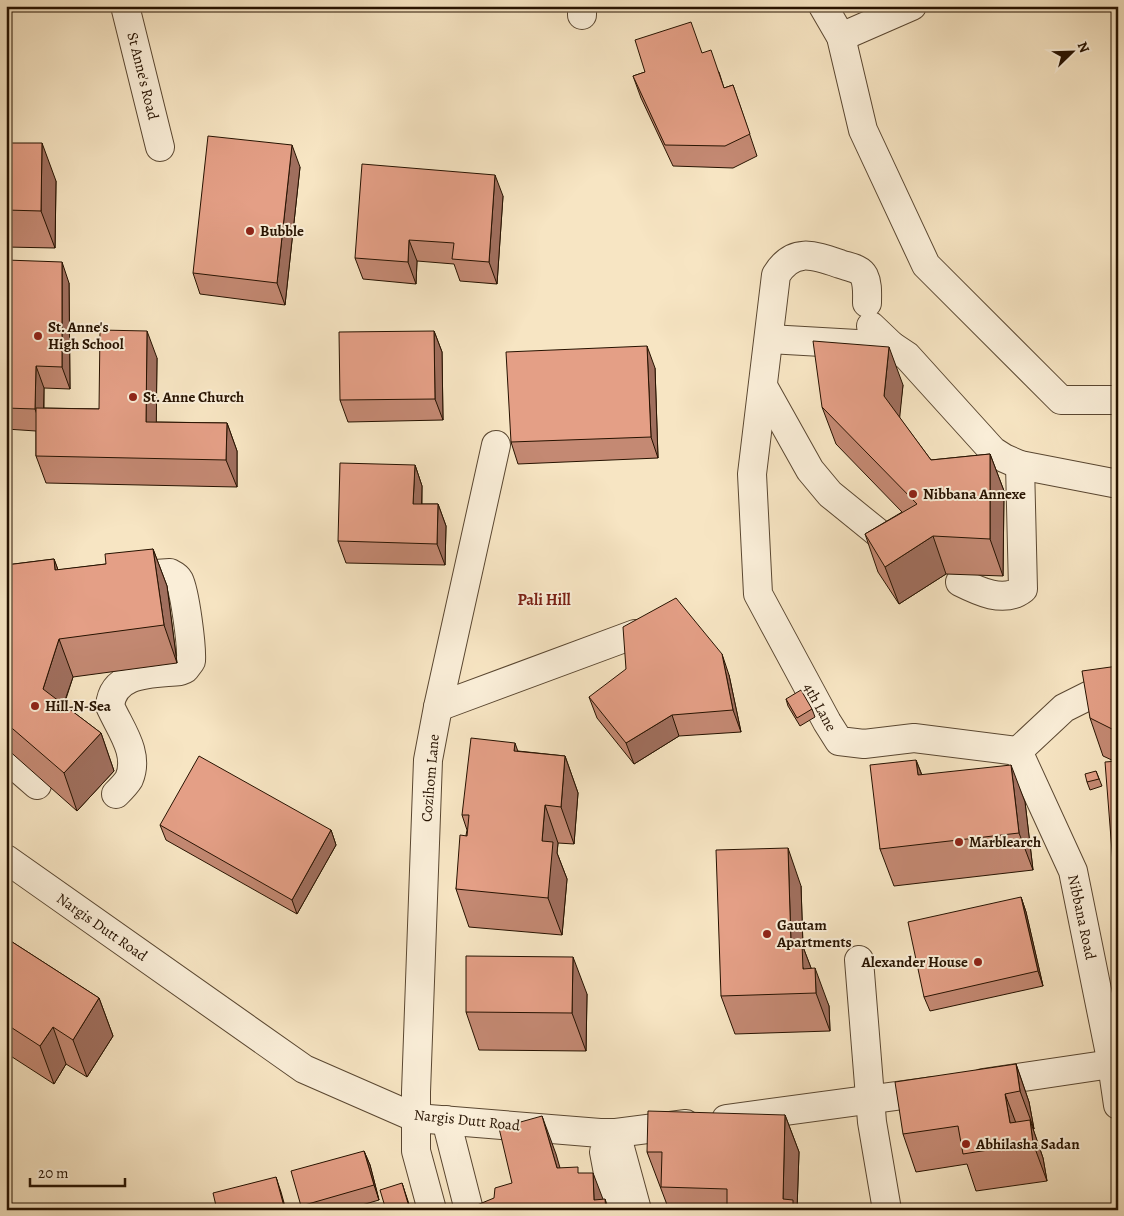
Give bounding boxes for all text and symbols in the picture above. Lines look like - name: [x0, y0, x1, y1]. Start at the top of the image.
- north arrow: [1046, 28, 1096, 78]
- street label: St Anne's Road: [122, 30, 164, 123]
- text: N: [1073, 39, 1094, 56]
- place label: Bubble: [260, 221, 304, 241]
- marker: Bubble: [244, 225, 256, 237]
- place label: St. Anne's High School: [48, 317, 124, 354]
- marker: St. Anne's High School: [32, 330, 44, 342]
- place label: St. Anne Church: [143, 387, 244, 407]
- marker: St. Anne Church: [127, 391, 139, 403]
- place label: Nibbana Annexe: [923, 484, 1026, 504]
- marker: Nibbana Annexe: [907, 488, 919, 500]
- district label: Pali Hill: [517, 589, 571, 611]
- street label: 4th Lane: [799, 679, 842, 735]
- place label: Hill-N-Sea: [45, 696, 112, 716]
- marker: Hill-N-Sea: [29, 700, 41, 712]
- street label: Cozihom Lane: [416, 733, 444, 823]
- place label: Marblearch: [969, 832, 1041, 852]
- marker: Marblearch: [953, 836, 965, 848]
- street label: Nibbana Road: [1063, 873, 1101, 962]
- street label: Nargis Dutt Road: [53, 888, 152, 966]
- place label: Gautam Apartments: [776, 915, 852, 952]
- marker: Gautam Apartments: [761, 928, 773, 940]
- place label: Alexander House: [860, 952, 968, 972]
- marker: Alexander House: [972, 956, 984, 968]
- street label: Nargis Dutt Road: [413, 1104, 522, 1136]
- place label: Abhilasha Sadan: [975, 1134, 1080, 1154]
- marker: Abhilasha Sadan: [960, 1138, 972, 1150]
- scale bar: [30, 1156, 125, 1188]
- text: 20 m: [38, 1163, 69, 1183]

